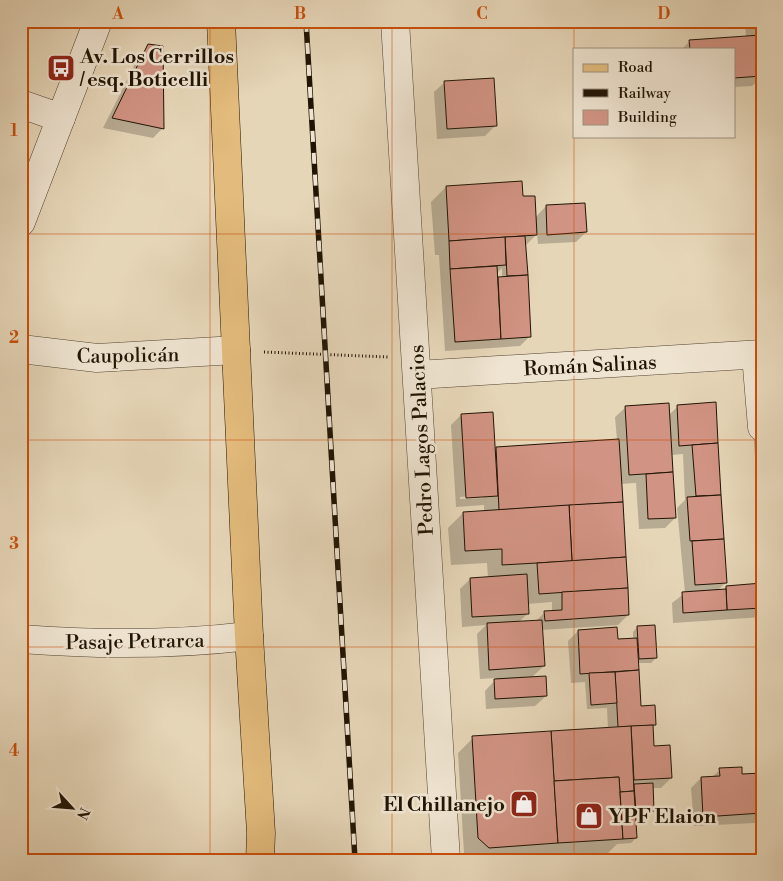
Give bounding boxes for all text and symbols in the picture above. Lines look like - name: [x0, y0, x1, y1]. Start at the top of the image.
- text: A: [111, 4, 124, 24]
- text: B: [294, 4, 306, 24]
- text: C: [476, 4, 488, 24]
- text: D: [658, 4, 671, 24]
- place label: Av. Los Cerrillos / esq. Boticelli: [79, 45, 234, 93]
- legend: [573, 48, 736, 138]
- bus stop icon: Av. Los Cerrillos / esq. Boticelli: [46, 53, 76, 83]
- text: Road: [618, 58, 653, 77]
- text: Railway: [618, 84, 672, 103]
- text: Building: [617, 108, 677, 127]
- text: 1: [10, 121, 18, 141]
- text: 2: [9, 328, 19, 348]
- street label: Caupolicán: [76, 343, 180, 370]
- street label: Pedro Lagos Palacios: [405, 344, 440, 536]
- street label: Román Salinas: [523, 351, 657, 382]
- text: 3: [9, 534, 19, 554]
- street label: Pasaje Petrarca: [65, 629, 206, 656]
- text: 4: [9, 741, 20, 761]
- north arrow: [48, 784, 98, 834]
- shop icon: El Chillanejo: [509, 789, 539, 819]
- place label: El Chillanejo: [383, 793, 505, 818]
- shop icon: YPF Elaion: [574, 801, 604, 831]
- text: N: [72, 804, 93, 822]
- place label: YPF Elaion: [608, 805, 717, 830]

